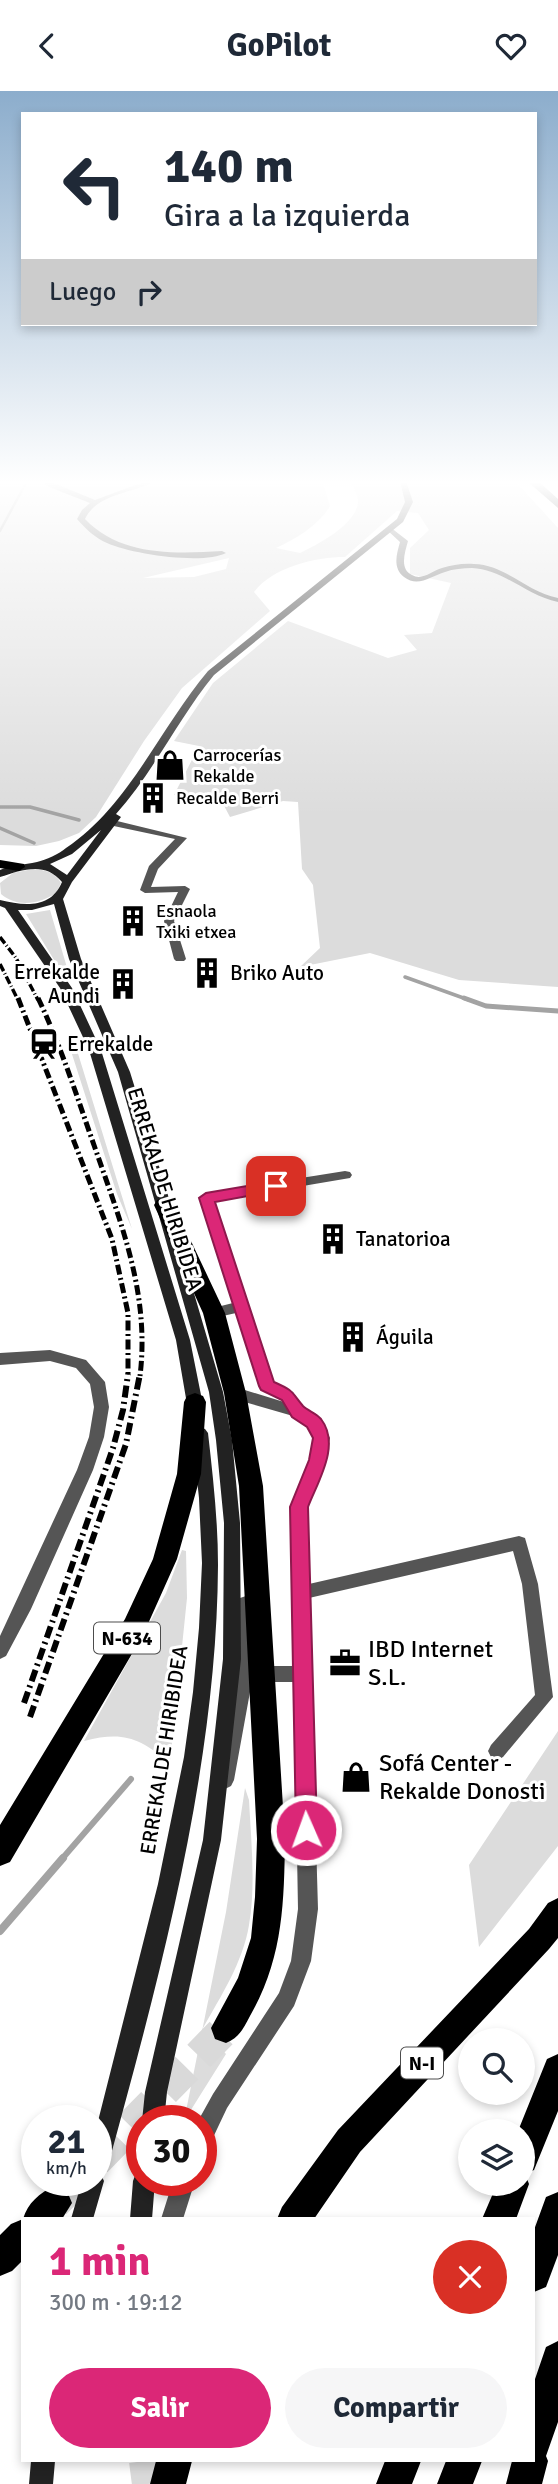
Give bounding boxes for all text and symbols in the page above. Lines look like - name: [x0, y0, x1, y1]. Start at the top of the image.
- text: GoPilot: [227, 26, 331, 65]
- icon: back: [28, 27, 66, 65]
- icon: heart: [492, 27, 530, 65]
- text: 140 m: [164, 136, 294, 196]
- icon: left: [49, 140, 140, 231]
- text: Gira a la izquierda: [164, 196, 411, 235]
- icon: right: [130, 273, 168, 311]
- text: Luego: [49, 276, 116, 308]
- place label: Carrocerías Rekalde: [193, 744, 281, 787]
- shop icon: Carrocerías Rekalde: [153, 748, 187, 782]
- building icon: Recalde Berri: [136, 781, 170, 815]
- place label: Recalde Berri: [176, 787, 279, 809]
- place label: Esnaola Txiki etxea: [156, 900, 236, 943]
- building icon: Esnaola Txiki etxea: [116, 904, 150, 938]
- building icon: Briko Auto: [190, 956, 224, 990]
- place label: Errekalde Aundi: [14, 959, 100, 1009]
- place label: Briko Auto: [230, 960, 324, 986]
- building icon: Errekalde Aundi: [106, 967, 140, 1001]
- station icon: Errekalde: [27, 1027, 61, 1061]
- place label: Errekalde: [67, 1031, 153, 1057]
- street label: ERREKALDE HIRIBIDEA: [122, 1084, 208, 1294]
- pin: [246, 1156, 306, 1216]
- icon: arrive: [257, 1167, 295, 1205]
- building icon: Tanatorioa: [316, 1222, 350, 1256]
- place label: Tanatorioa: [356, 1226, 451, 1252]
- building icon: Águila: [336, 1320, 370, 1354]
- place label: Águila: [376, 1324, 434, 1350]
- road number: N-634: [94, 1623, 160, 1653]
- place label: IBD Internet S.L.: [368, 1634, 493, 1692]
- street label: ERREKALDE HIRIBIDEA: [135, 1643, 193, 1856]
- office icon: IBD Internet S.L.: [328, 1646, 362, 1680]
- place label: Sofá Center - Rekalde Donosti: [379, 1748, 545, 1806]
- shop icon: Sofá Center - Rekalde Donosti: [339, 1760, 373, 1794]
- position arrow: [269, 1793, 343, 1867]
- map controls: [458, 2028, 535, 2196]
- button: search: [458, 2028, 535, 2105]
- road number: N-I: [401, 2047, 443, 2079]
- speed limit sign: 30: [126, 2105, 217, 2196]
- button: layers: [458, 2119, 535, 2196]
- text: 21: [48, 2120, 85, 2163]
- text: km/h: [46, 2157, 87, 2179]
- text: 1 min: [49, 2236, 150, 2287]
- button: close: [433, 2240, 507, 2314]
- text: 300 m · 19:12: [49, 2288, 183, 2317]
- button: Salir: [49, 2368, 271, 2448]
- button: Compartir: [285, 2368, 507, 2448]

